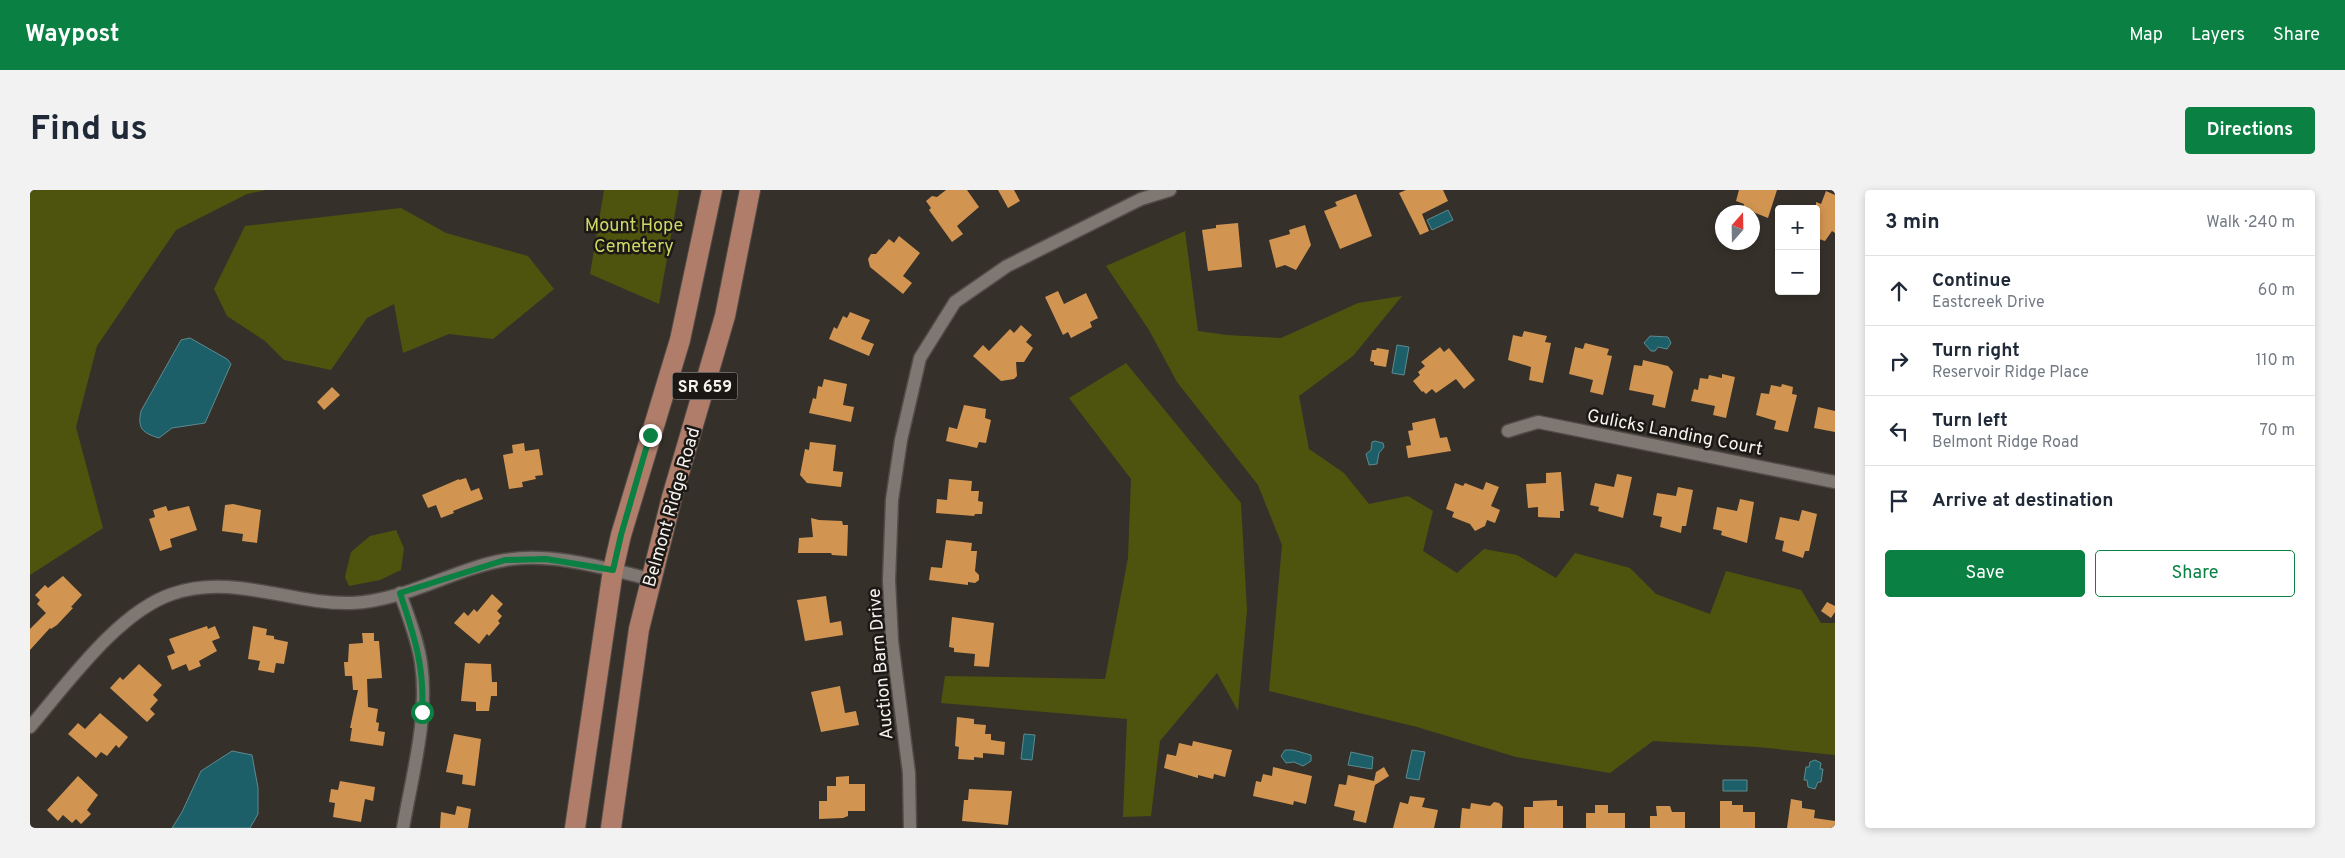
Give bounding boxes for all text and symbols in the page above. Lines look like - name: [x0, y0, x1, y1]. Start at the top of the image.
- text: Waypost: [25, 20, 119, 50]
- text: Map: [2129, 24, 2163, 47]
- text: Layers: [2191, 24, 2245, 47]
- text: Share: [2273, 24, 2320, 47]
- button: Directions: [2185, 107, 2315, 154]
- text: Find us: [30, 108, 148, 152]
- north arrow: [1715, 205, 1760, 250]
- map controls: [1775, 205, 1820, 295]
- button: +: [1775, 205, 1820, 250]
- text: 3 min: [1885, 209, 1940, 236]
- text: Walk · 240 m: [2206, 213, 2295, 233]
- park label: Mount Hope Cemetery: [585, 215, 683, 259]
- button: −: [1775, 250, 1820, 295]
- text: Continue: [1932, 269, 2011, 293]
- icon: ahead: [1885, 277, 1913, 305]
- text: 60 m: [2258, 281, 2295, 301]
- text: Eastcreek Drive: [1932, 293, 2045, 313]
- text: Turn right: [1932, 339, 2020, 363]
- icon: right: [1885, 347, 1913, 375]
- text: 110 m: [2255, 351, 2295, 371]
- text: Reservoir Ridge Place: [1932, 363, 2089, 383]
- road number: SR 659: [672, 372, 738, 400]
- street label: Gulicks Landing Court: [1585, 405, 1764, 462]
- text: Turn left: [1932, 409, 2008, 433]
- icon: left: [1885, 417, 1913, 445]
- text: 70 m: [2260, 421, 2295, 441]
- route end: [639, 424, 662, 447]
- street label: Belmont Ridge Road: [639, 425, 706, 590]
- text: Belmont Ridge Road: [1932, 433, 2079, 453]
- icon: arrive: [1885, 487, 1913, 515]
- text: Arrive at destination: [1932, 489, 2113, 513]
- button: Save: [1885, 550, 2085, 597]
- button: Share: [2095, 550, 2295, 597]
- street label: Auction Barn Drive: [863, 587, 900, 741]
- route start: [411, 701, 434, 724]

